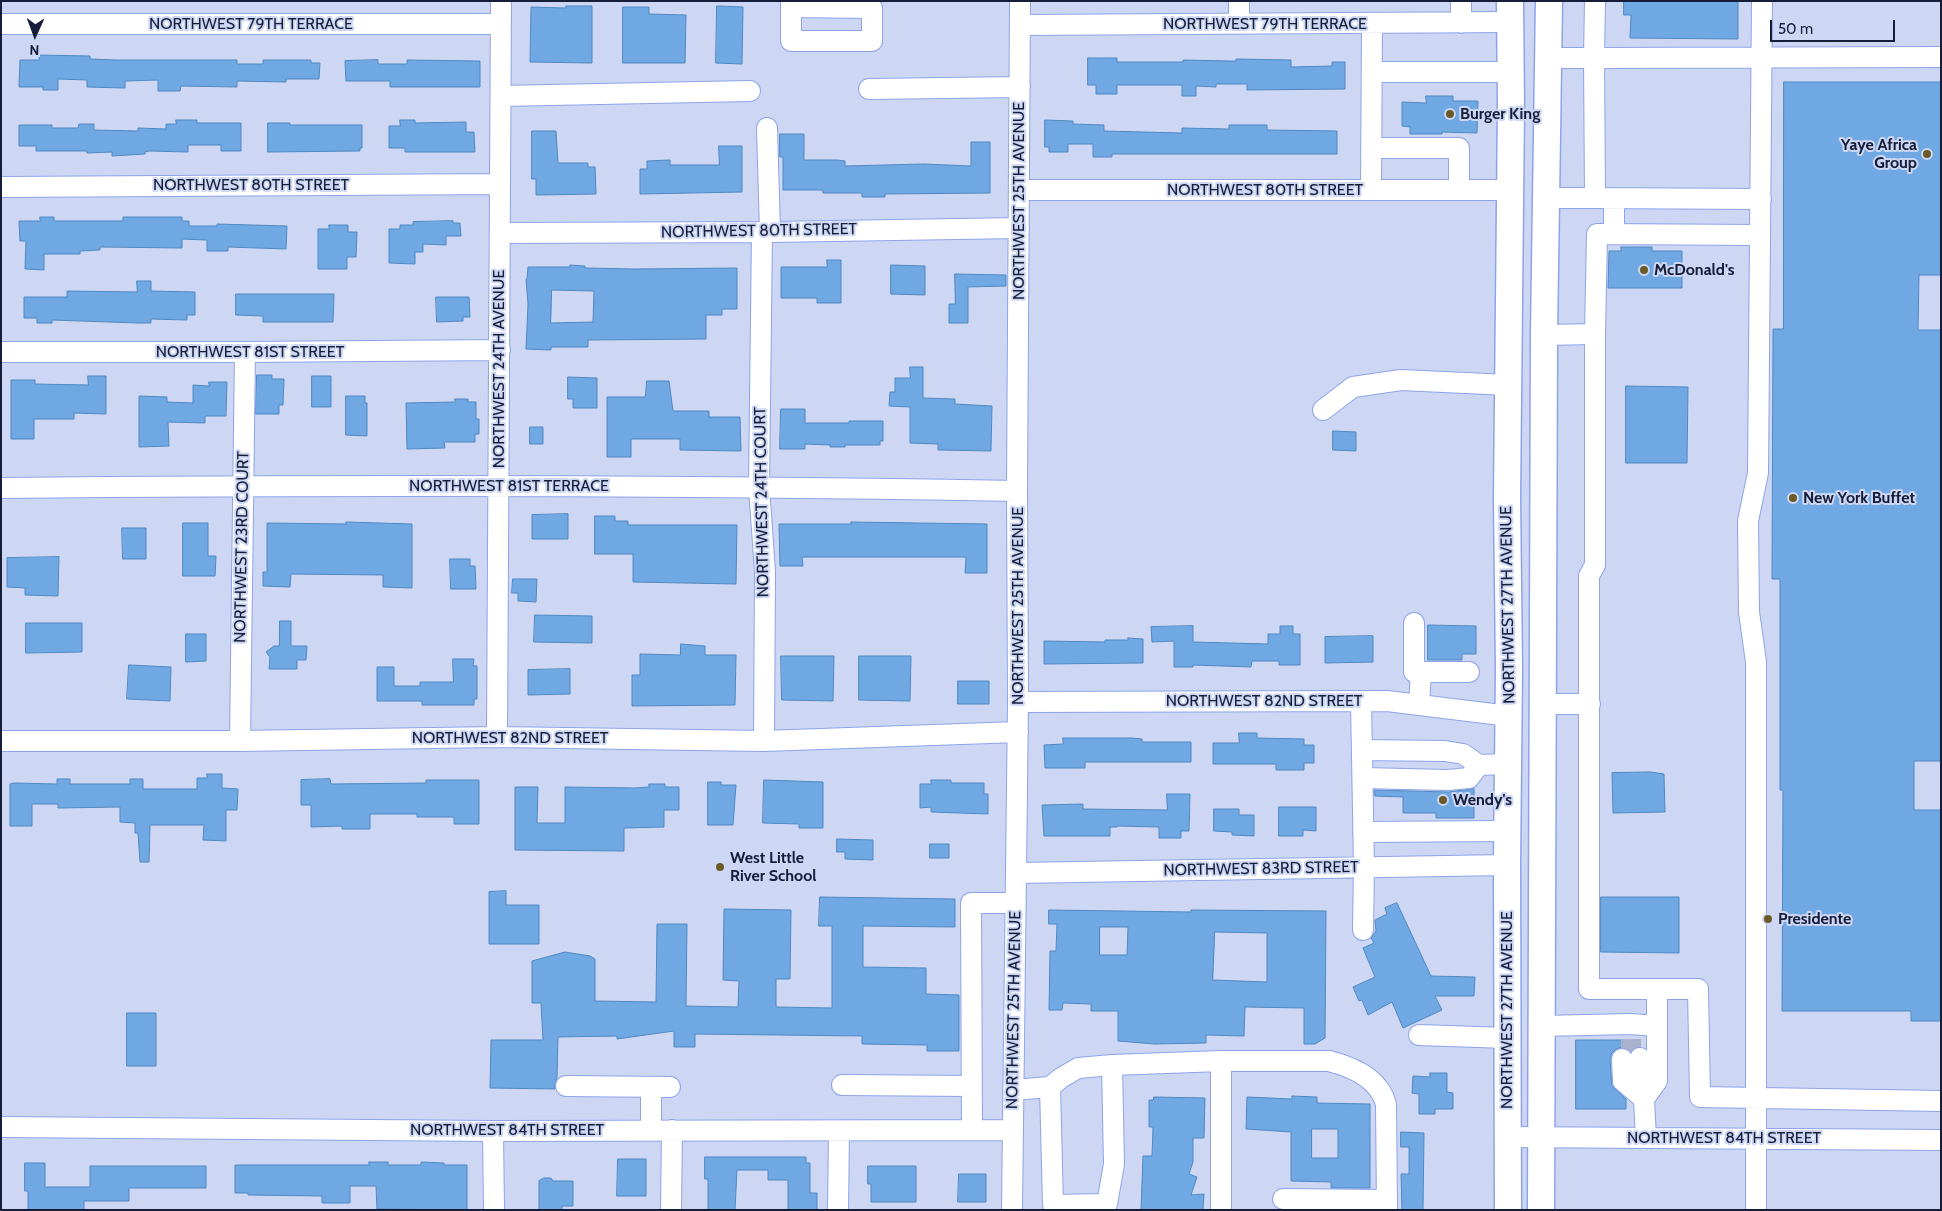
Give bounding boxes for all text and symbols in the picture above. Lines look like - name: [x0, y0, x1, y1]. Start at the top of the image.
- north arrow: [10, 10, 60, 60]
- scale bar: [1772, 10, 1897, 42]
- street label: NORTHWEST 79TH TERRACE: [149, 14, 353, 34]
- street label: NORTHWEST 79TH TERRACE: [1163, 14, 1367, 34]
- text: 50 m: [1778, 20, 1813, 38]
- text: N: [29, 41, 40, 59]
- street label: NORTHWEST 25TH AVENUE: [1009, 102, 1029, 300]
- place label: Burger King: [1460, 104, 1540, 124]
- marker: Burger King: [1444, 108, 1456, 120]
- place label: Yaye Africa Group: [1841, 135, 1917, 173]
- marker: Yaye Africa Group: [1921, 148, 1933, 160]
- street label: NORTHWEST 80TH STREET: [153, 175, 349, 195]
- street label: NORTHWEST 80TH STREET: [1167, 180, 1363, 200]
- street label: NORTHWEST 80TH STREET: [661, 220, 857, 242]
- place label: McDonald's: [1654, 260, 1734, 280]
- marker: McDonald's: [1638, 264, 1650, 276]
- street label: NORTHWEST 24TH AVENUE: [489, 270, 509, 468]
- street label: NORTHWEST 81ST STREET: [156, 342, 344, 362]
- street label: NORTHWEST 24TH COURT: [751, 407, 773, 597]
- street label: NORTHWEST 23RD COURT: [231, 451, 253, 643]
- street label: NORTHWEST 81ST TERRACE: [409, 476, 609, 496]
- place label: New York Buffet: [1803, 488, 1915, 508]
- marker: New York Buffet: [1787, 492, 1799, 504]
- street label: NORTHWEST 27TH AVENUE: [1497, 506, 1519, 704]
- street label: NORTHWEST 25TH AVENUE: [1008, 507, 1028, 705]
- street label: NORTHWEST 82ND STREET: [1166, 691, 1362, 711]
- street label: NORTHWEST 82ND STREET: [412, 728, 608, 748]
- place label: Wendy's: [1453, 790, 1512, 810]
- marker: Wendy's: [1437, 794, 1449, 806]
- place label: West Little River School: [730, 848, 816, 886]
- street label: NORTHWEST 83RD STREET: [1163, 858, 1359, 880]
- marker: West Little River School: [714, 861, 726, 873]
- place label: Presidente: [1778, 909, 1851, 929]
- street label: NORTHWEST 25TH AVENUE: [1003, 911, 1025, 1109]
- street label: NORTHWEST 27TH AVENUE: [1497, 911, 1517, 1109]
- marker: Presidente: [1762, 913, 1774, 925]
- street label: NORTHWEST 84TH STREET: [410, 1120, 604, 1140]
- street label: NORTHWEST 84TH STREET: [1627, 1128, 1821, 1148]

